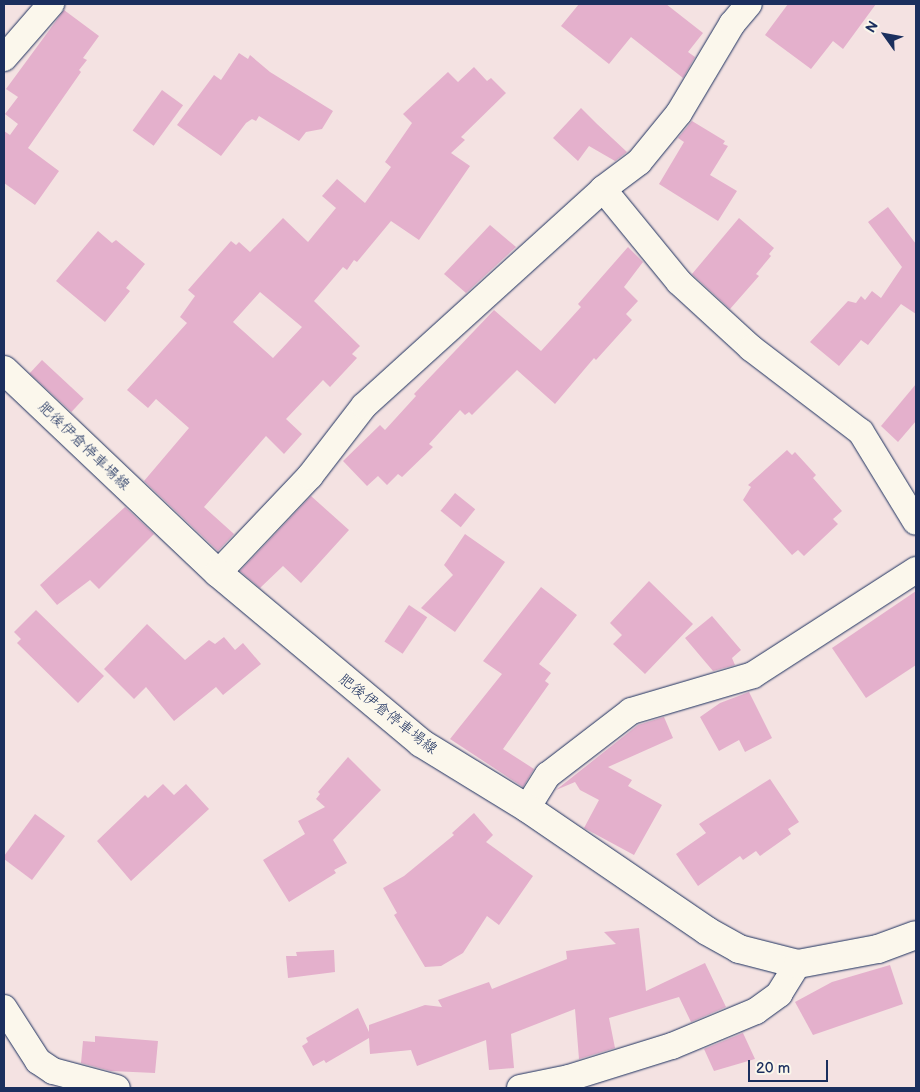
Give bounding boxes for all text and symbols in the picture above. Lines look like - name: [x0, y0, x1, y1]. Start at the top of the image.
- north arrow: [860, 10, 910, 60]
- text: N: [862, 18, 882, 36]
- street label: 肥後伊倉停車場線: [35, 398, 133, 494]
- street label: 肥後伊倉停車場線: [335, 670, 441, 758]
- scale bar: [750, 1050, 830, 1082]
- text: 20 m: [756, 1059, 790, 1078]

